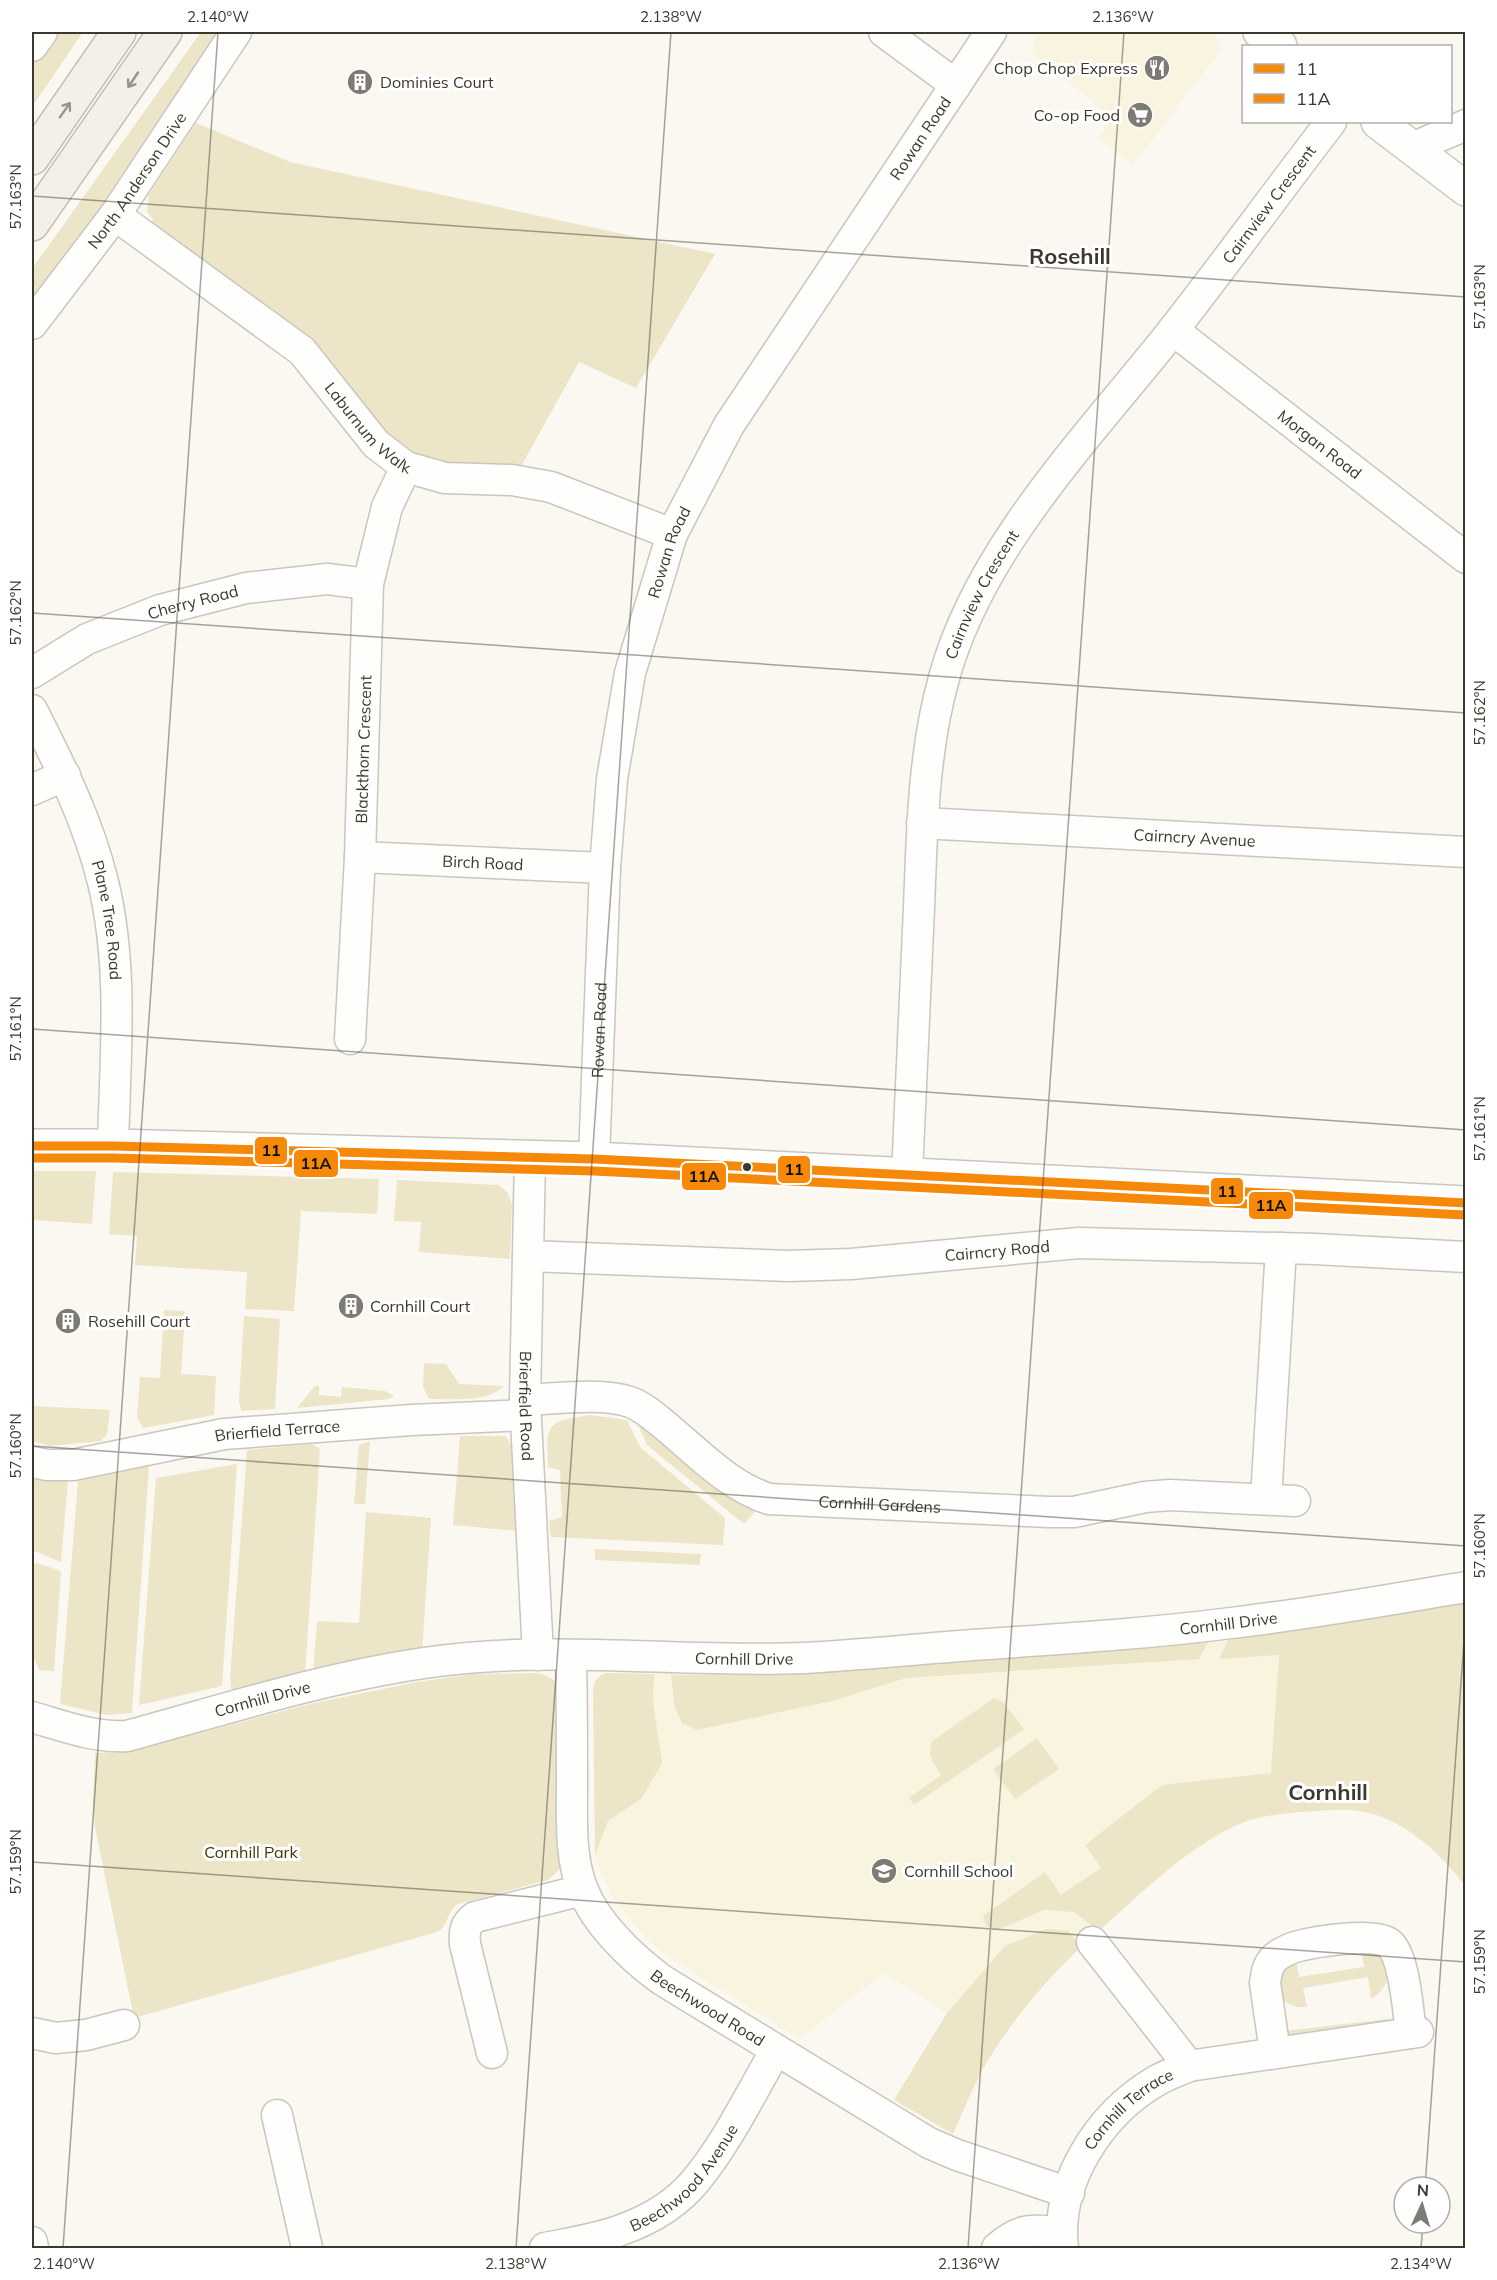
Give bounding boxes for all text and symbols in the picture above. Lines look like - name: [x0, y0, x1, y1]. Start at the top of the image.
- text: 2.140°W: [187, 7, 249, 26]
- text: 2.138°W: [640, 7, 702, 26]
- text: 2.136°W: [1092, 7, 1154, 26]
- legend: [1242, 45, 1452, 123]
- restaurant icon: Chop Chop Express: [1142, 53, 1172, 83]
- text: 11: [1296, 57, 1318, 80]
- place label: Chop Chop Express: [994, 58, 1138, 78]
- building icon: Dominies Court: [345, 67, 375, 97]
- one-way arrow: [126, 71, 138, 88]
- place label: Dominies Court: [380, 72, 494, 92]
- text: 11A: [1296, 87, 1331, 110]
- street label: Rowan Road: [885, 93, 955, 184]
- supermarket icon: Co-op Food: [1125, 100, 1155, 130]
- one-way arrow: [59, 102, 71, 118]
- place label: Co-op Food: [1034, 105, 1120, 125]
- street label: North Anderson Drive: [83, 108, 190, 253]
- street label: Cairnview Crescent: [1218, 141, 1320, 267]
- text: 57.163°N: [6, 164, 25, 230]
- district label: Rosehill: [1029, 242, 1111, 270]
- text: 57.163°N: [1470, 264, 1489, 330]
- street label: Laburnum Walk: [321, 378, 414, 478]
- street label: Morgan Road: [1274, 405, 1366, 483]
- street label: Rowan Road: [643, 503, 695, 600]
- street label: Cairnview Crescent: [940, 526, 1023, 662]
- text: 57.162°N: [6, 580, 25, 646]
- street label: Cherry Road: [144, 580, 240, 624]
- street label: Blackthorn Crescent: [351, 674, 375, 824]
- text: 57.162°N: [1470, 680, 1489, 746]
- street label: Cairncry Avenue: [1133, 824, 1256, 851]
- street label: Birch Road: [442, 851, 524, 874]
- street label: Plane Tree Road: [88, 858, 126, 981]
- street label: Rowan Road: [587, 982, 611, 1078]
- text: 57.161°N: [6, 996, 25, 1062]
- text: 57.161°N: [1470, 1096, 1489, 1162]
- line badge: 11: [254, 1136, 288, 1165]
- text: 11: [261, 1140, 281, 1160]
- line badge: 11A: [293, 1149, 339, 1178]
- text: 11A: [300, 1153, 332, 1173]
- line badge: 11: [777, 1155, 811, 1184]
- text: 11: [784, 1159, 804, 1179]
- unlabelled marker: [741, 1161, 753, 1173]
- line badge: 11A: [681, 1162, 727, 1191]
- text: 11A: [688, 1166, 720, 1186]
- line badge: 11: [1210, 1177, 1244, 1205]
- text: 11: [1217, 1181, 1237, 1201]
- line badge: 11A: [1248, 1191, 1294, 1220]
- text: 11A: [1255, 1195, 1287, 1215]
- street label: Cairncry Road: [944, 1236, 1051, 1265]
- building icon: Cornhill Court: [336, 1291, 366, 1321]
- place label: Cornhill Court: [370, 1296, 471, 1316]
- building icon: Rosehill Court: [53, 1306, 83, 1336]
- place label: Rosehill Court: [88, 1311, 191, 1331]
- street label: Brierfield Road: [515, 1351, 538, 1461]
- text: 57.160°N: [6, 1413, 25, 1479]
- street label: Brierfield Terrace: [213, 1415, 341, 1446]
- street label: Cornhill Gardens: [818, 1491, 941, 1517]
- text: 57.160°N: [1470, 1513, 1489, 1579]
- street label: Cornhill Drive: [1179, 1607, 1279, 1639]
- street label: Cornhill Drive: [695, 1648, 794, 1669]
- street label: Cornhill Drive: [212, 1676, 312, 1721]
- district label: Cornhill: [1288, 1778, 1368, 1806]
- text: 57.159°N: [6, 1829, 25, 1895]
- park label: Cornhill Park: [204, 1842, 298, 1862]
- school or university icon: Cornhill School: [869, 1856, 899, 1886]
- place label: Cornhill School: [904, 1861, 1013, 1881]
- text: 57.159°N: [1470, 1929, 1489, 1995]
- street label: Beechwood Road: [647, 1965, 769, 2050]
- street label: Cornhill Terrace: [1079, 2064, 1176, 2154]
- street label: Beechwood Avenue: [626, 2120, 742, 2236]
- north arrow: [1392, 2175, 1452, 2235]
- text: N: [1416, 2180, 1430, 2200]
- text: 2.140°W: [33, 2254, 95, 2273]
- text: 2.138°W: [485, 2254, 547, 2273]
- text: 2.136°W: [938, 2254, 1000, 2273]
- text: 2.134°W: [1390, 2254, 1452, 2273]

